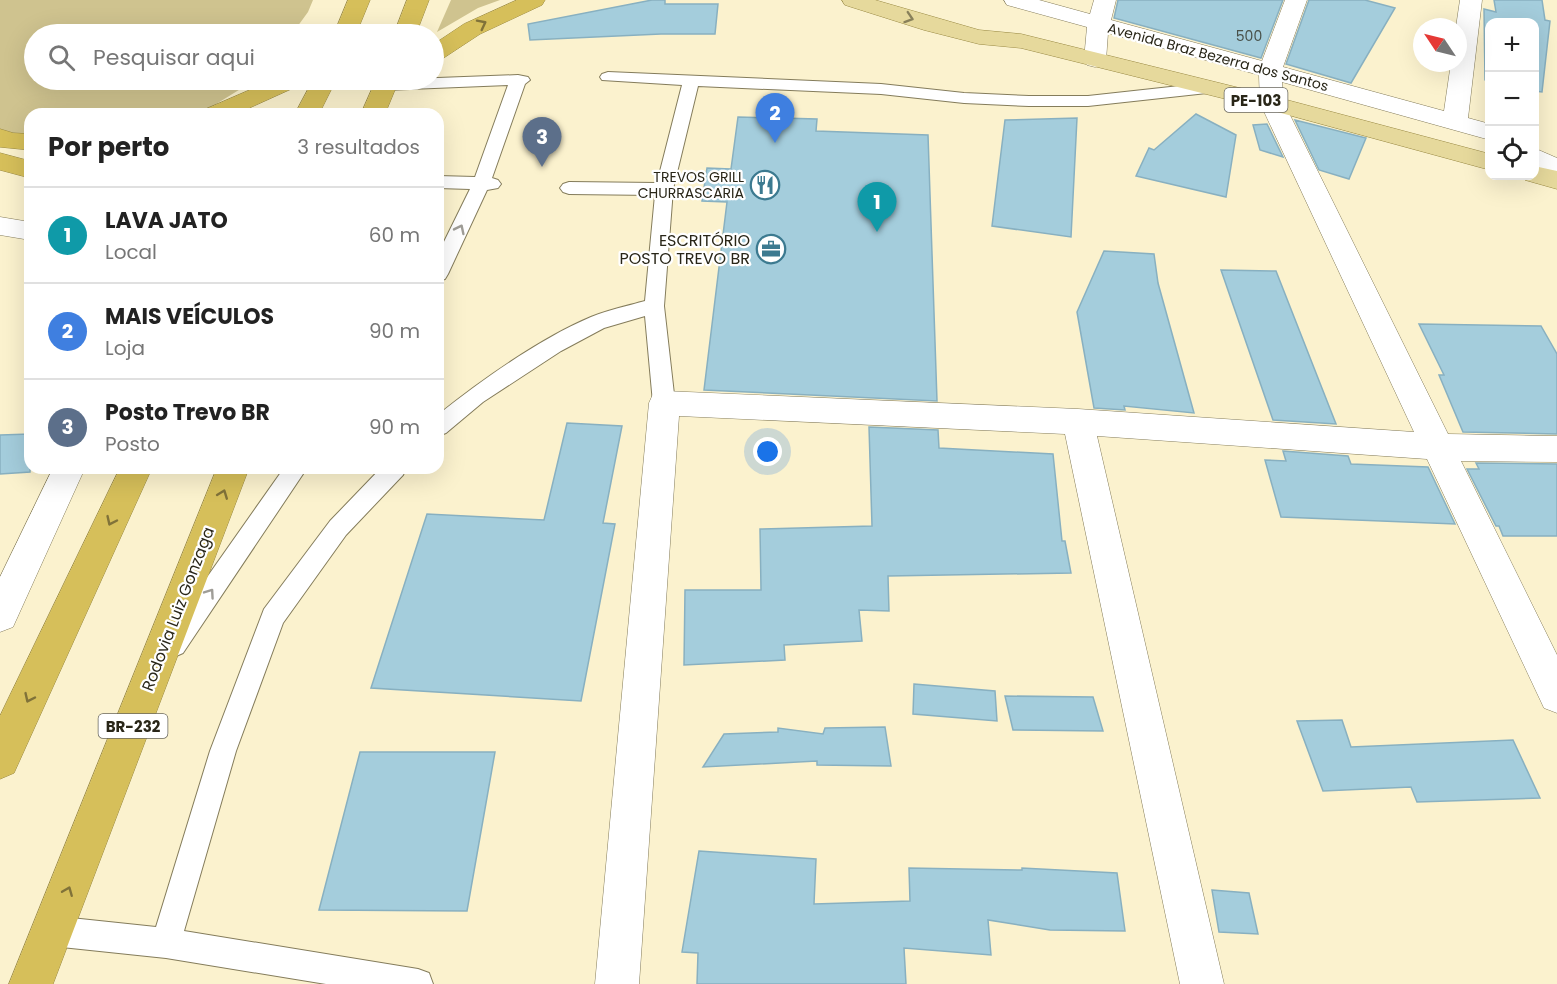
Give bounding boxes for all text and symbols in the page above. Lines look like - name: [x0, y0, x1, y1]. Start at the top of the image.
- one-way arrow: [903, 11, 914, 23]
- street label: Avenida Braz Bezerra dos Santos: [1105, 18, 1331, 96]
- north arrow: [1413, 18, 1467, 72]
- map controls: [1485, 18, 1539, 180]
- button: +: [1485, 18, 1539, 72]
- one-way arrow: [476, 20, 486, 31]
- search box: [24, 24, 444, 90]
- house number: 500: [1236, 26, 1262, 46]
- icon: search: [45, 41, 78, 74]
- text: Pesquisar aqui: [93, 42, 255, 73]
- button: −: [1485, 72, 1539, 126]
- road number: PE-103: [1224, 88, 1288, 112]
- pin: 2: [756, 94, 794, 143]
- pin: 3: [522, 118, 562, 167]
- button: locate: [1485, 126, 1539, 180]
- text: Por perto: [48, 129, 169, 165]
- text: 3 resultados: [297, 133, 420, 161]
- place label: TREVOS GRILL CHURRASCARIA: [638, 167, 744, 203]
- restaurant icon: TREVOS GRILL CHURRASCARIA: [749, 169, 781, 201]
- pin: 1: [858, 182, 896, 232]
- text: LAVA JATO: [105, 205, 228, 236]
- text: 1: [64, 221, 71, 249]
- text: 60 m: [369, 221, 420, 249]
- one-way arrow: [452, 224, 464, 235]
- place label: ESCRITÓRIO POSTO TREVO BR: [619, 229, 750, 270]
- office icon: ESCRITÓRIO POSTO TREVO BR: [755, 233, 787, 265]
- text: Local: [105, 238, 157, 266]
- text: MAIS VEÍCULOS: [105, 301, 274, 332]
- text: 2: [62, 317, 73, 345]
- text: 90 m: [369, 317, 420, 345]
- text: Loja: [105, 334, 145, 362]
- text: Posto Trevo BR: [105, 397, 270, 428]
- text: 3: [61, 413, 74, 441]
- text: 90 m: [369, 413, 420, 441]
- text: Posto: [105, 430, 160, 458]
- your location: [753, 437, 782, 466]
- one-way arrow: [216, 489, 228, 500]
- one-way arrow: [107, 514, 119, 525]
- street label: Rodovia Luiz Gonzaga: [136, 524, 220, 694]
- one-way arrow: [203, 589, 214, 600]
- one-way arrow: [24, 691, 36, 702]
- road number: BR-232: [98, 714, 168, 738]
- one-way arrow: [61, 886, 73, 897]

